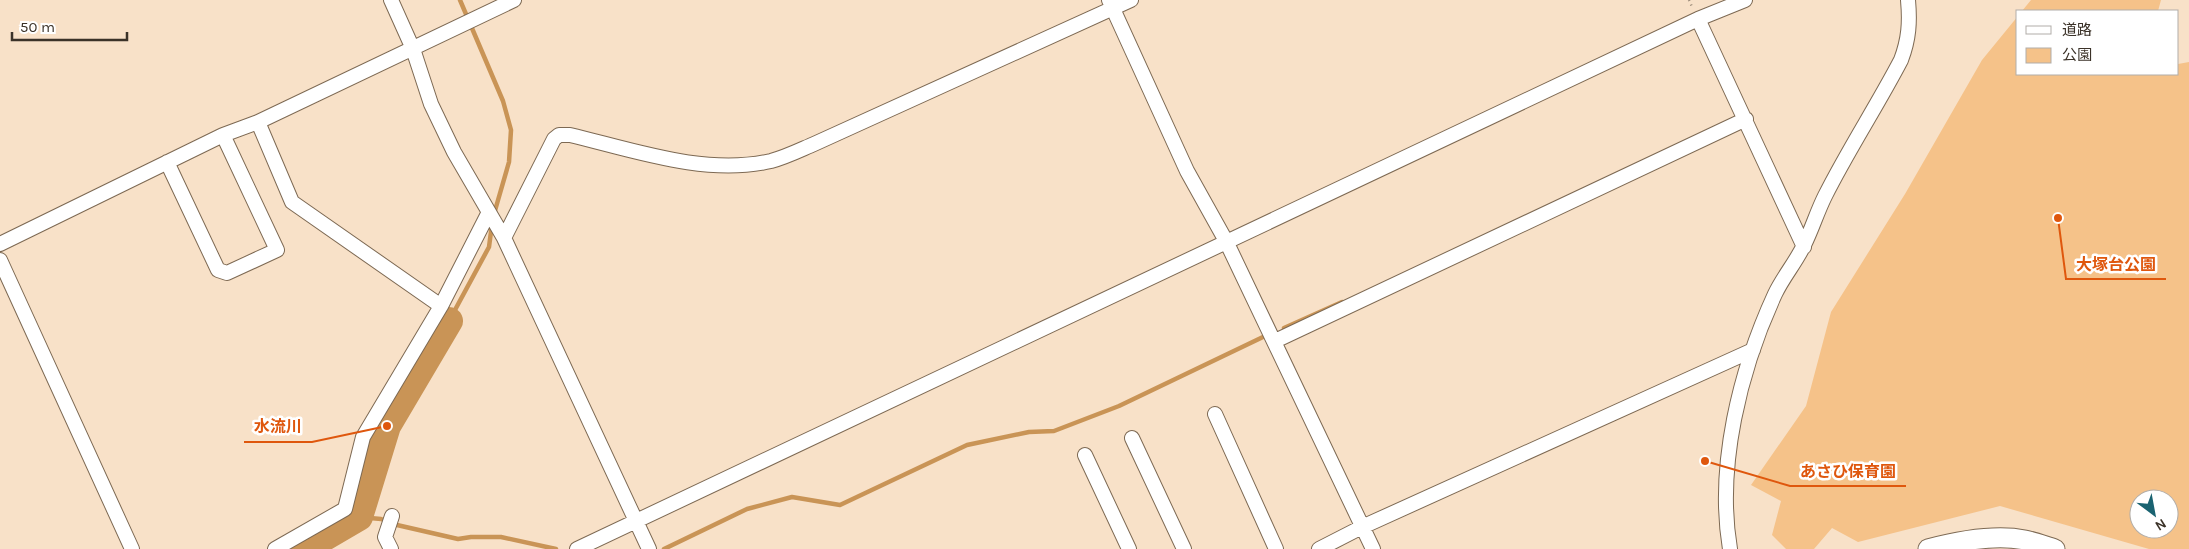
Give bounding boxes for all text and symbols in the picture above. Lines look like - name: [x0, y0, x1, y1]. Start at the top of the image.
- scale bar: [12, 10, 128, 42]
- legend: [2016, 10, 2179, 75]
- text: 50 m: [20, 18, 55, 36]
- text: 道路: [2062, 21, 2092, 39]
- text: 公園: [2062, 46, 2092, 64]
- callout: 大塚台公園: [2066, 248, 2166, 279]
- text: 大塚台公園: [2076, 255, 2156, 274]
- callout: 水流川: [244, 411, 312, 442]
- text: 水流川: [254, 417, 302, 436]
- callout: あさひ保育園: [1790, 455, 1906, 486]
- text: あさひ保育園: [1800, 462, 1896, 481]
- north arrow: [2129, 489, 2179, 539]
- text: N: [2152, 515, 2169, 534]

